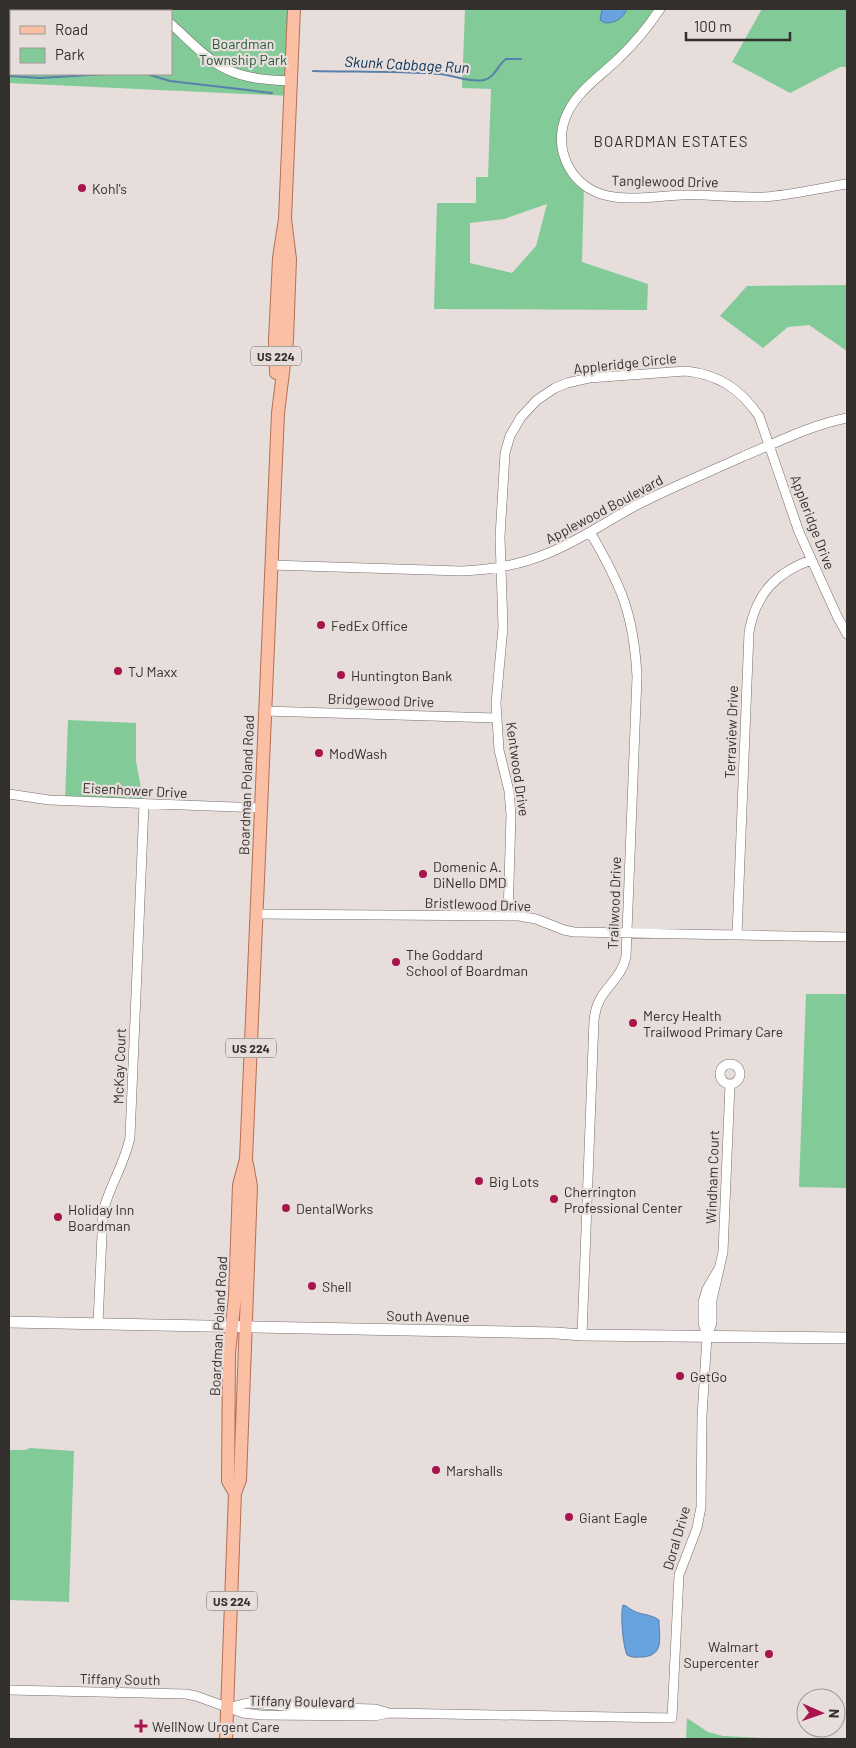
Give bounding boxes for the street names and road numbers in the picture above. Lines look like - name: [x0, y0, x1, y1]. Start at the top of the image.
- street label: Tanglewood Drive: [611, 172, 719, 190]
- road number: US 224: [251, 346, 301, 366]
- street label: Appleridge Circle: [573, 349, 677, 377]
- street label: Applewood Boulevard: [542, 471, 666, 547]
- street label: Appleridge Drive: [787, 472, 839, 572]
- street label: Terraview Drive: [721, 685, 741, 779]
- street label: Bridgewood Drive: [327, 690, 435, 710]
- street label: Boardman Poland Road: [235, 715, 257, 855]
- street label: Kentwood Drive: [503, 721, 533, 817]
- street label: Eisenhower Drive: [82, 779, 188, 801]
- street label: Trailwood Drive: [604, 856, 624, 950]
- street label: Bristlewood Drive: [424, 894, 532, 914]
- street label: McKay Court: [109, 1028, 129, 1104]
- road number: US 224: [226, 1038, 276, 1058]
- street label: Windham Court: [702, 1130, 722, 1224]
- street label: Boardman Poland Road: [206, 1256, 230, 1396]
- street label: South Avenue: [386, 1307, 470, 1325]
- street label: Doral Drive: [659, 1504, 693, 1572]
- road number: US 224: [207, 1592, 257, 1610]
- street label: Tiffany South: [79, 1670, 161, 1688]
- street label: Tiffany Boulevard: [249, 1692, 355, 1710]

